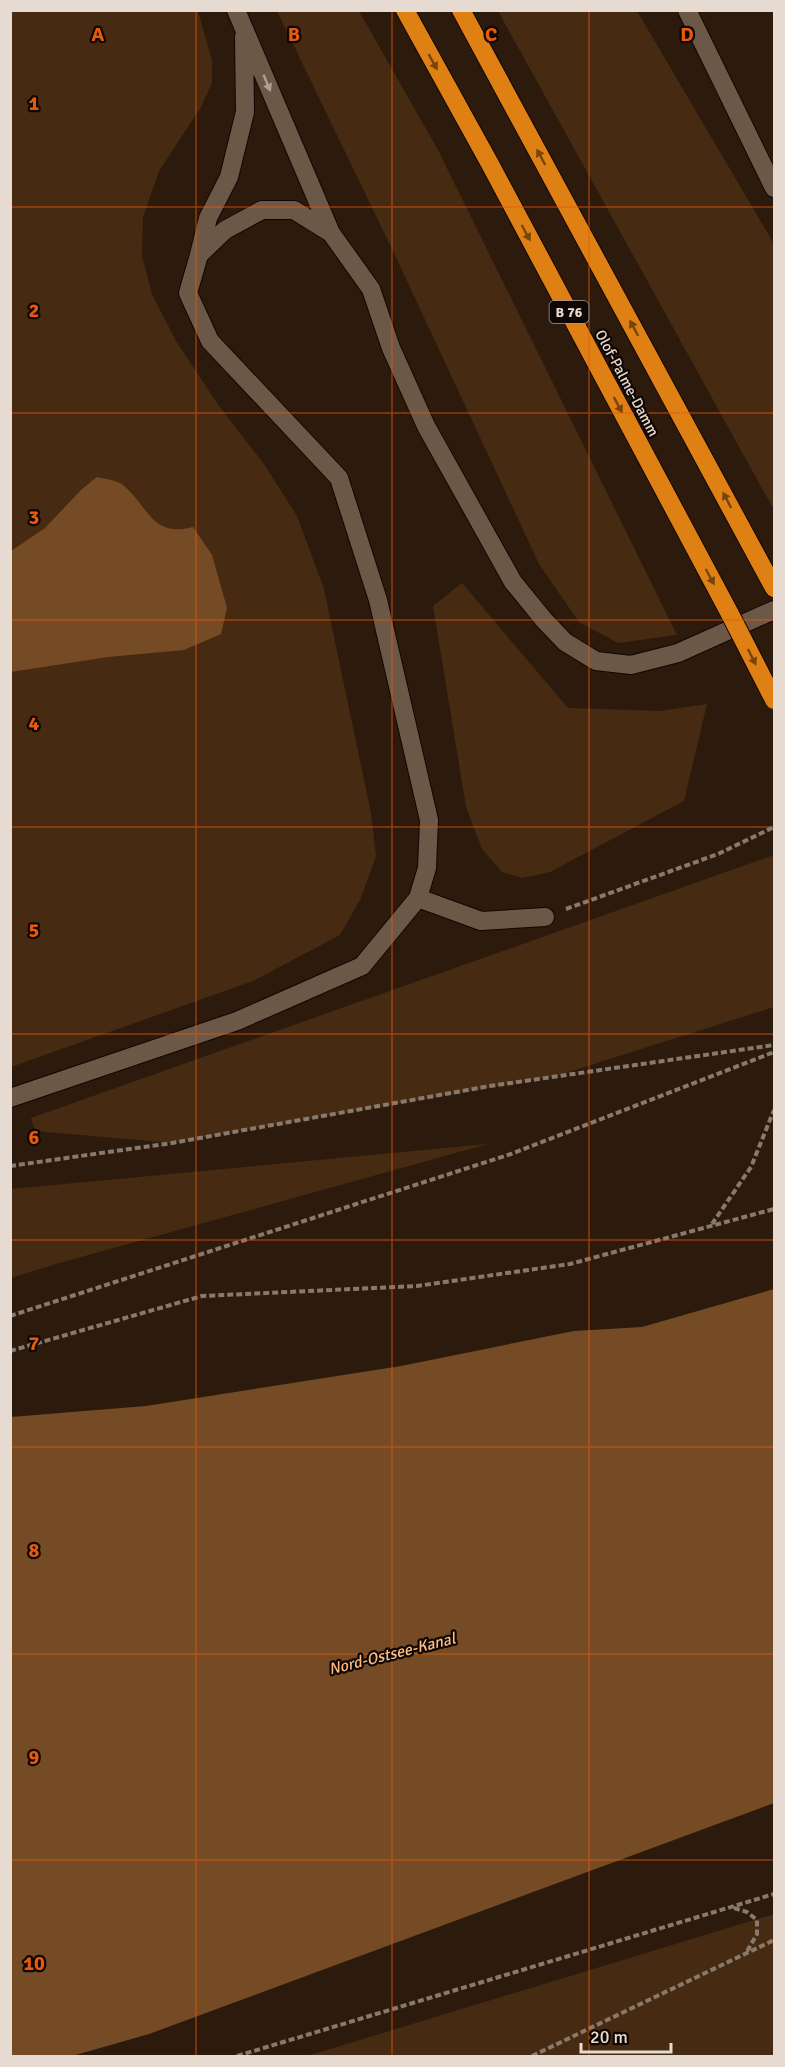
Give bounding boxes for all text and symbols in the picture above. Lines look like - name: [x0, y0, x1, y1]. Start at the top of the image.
- text: A: [92, 22, 105, 47]
- text: B: [288, 22, 300, 47]
- text: C: [485, 22, 497, 47]
- text: D: [680, 22, 694, 47]
- one-way arrow: [428, 54, 438, 71]
- one-way arrow: [262, 75, 272, 93]
- text: 1: [29, 91, 40, 116]
- one-way arrow: [536, 148, 546, 165]
- one-way arrow: [521, 225, 531, 242]
- text: 2: [29, 298, 39, 323]
- road number: B 76: [550, 301, 588, 323]
- one-way arrow: [629, 320, 639, 337]
- street label: Olof-Palme-Damm: [591, 327, 663, 439]
- one-way arrow: [613, 397, 623, 414]
- one-way arrow: [722, 491, 732, 508]
- text: 3: [29, 505, 39, 530]
- one-way arrow: [705, 569, 715, 586]
- one-way arrow: [747, 649, 757, 666]
- text: 4: [29, 711, 40, 736]
- text: 5: [29, 918, 39, 943]
- text: 6: [29, 1125, 40, 1150]
- text: 7: [29, 1331, 40, 1356]
- text: 8: [29, 1538, 40, 1563]
- water label: Nord-Ostsee-Kanal: [327, 1628, 459, 1679]
- text: 9: [29, 1745, 40, 1770]
- text: 10: [23, 1951, 45, 1976]
- scale bar: [581, 2016, 671, 2054]
- text: 20 m: [590, 2026, 628, 2048]

